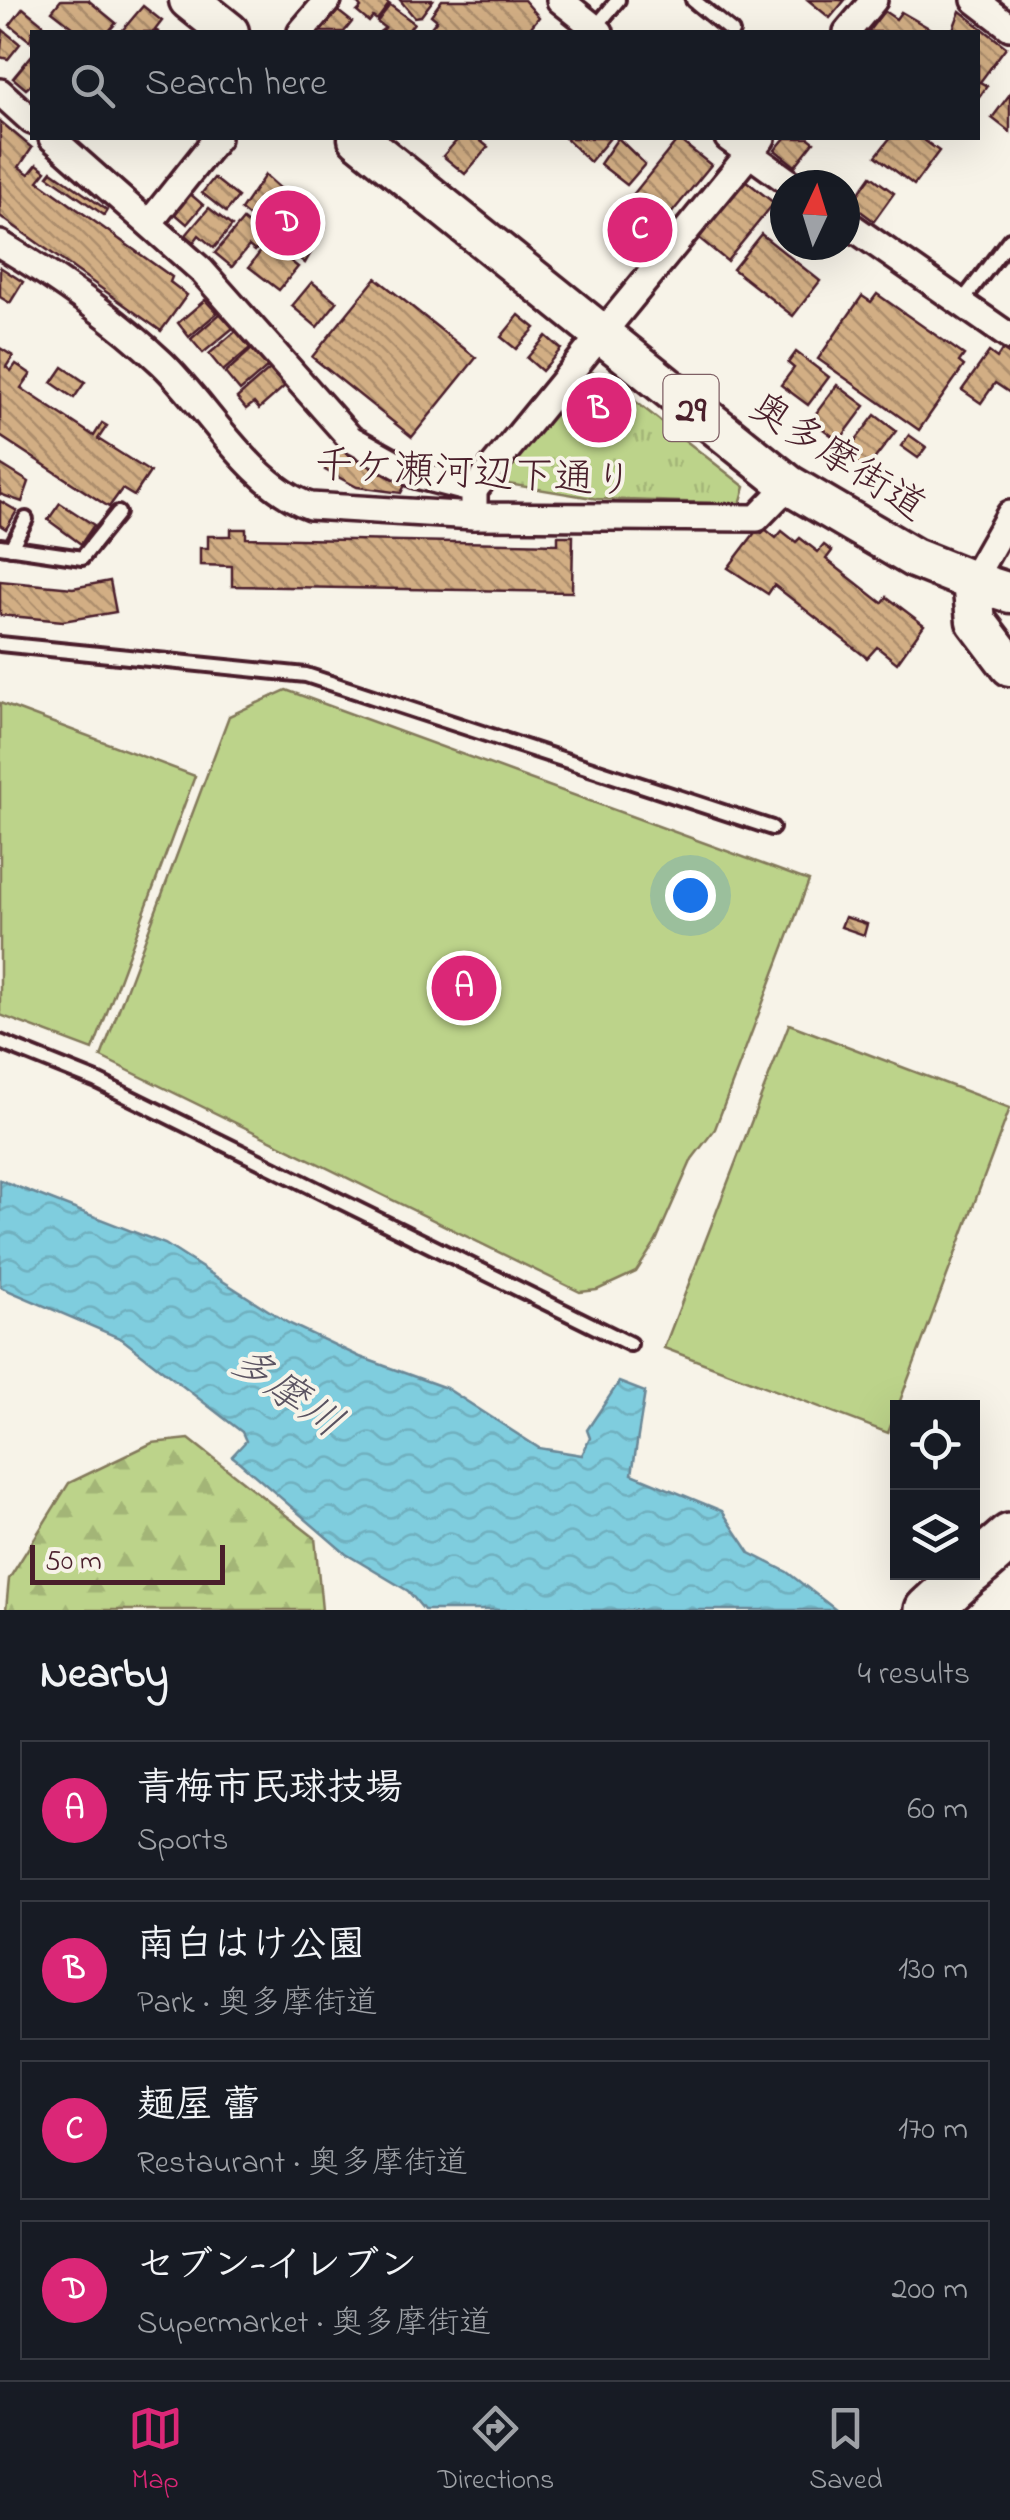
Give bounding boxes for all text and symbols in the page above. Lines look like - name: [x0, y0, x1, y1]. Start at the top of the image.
- search box: [30, 30, 980, 140]
- text: Search here: [145, 57, 327, 113]
- icon: search: [65, 58, 120, 113]
- north arrow: [770, 170, 860, 260]
- pin: D: [256, 186, 320, 260]
- pin: C: [608, 192, 672, 268]
- pin: B: [566, 372, 632, 448]
- road number: 29: [664, 375, 718, 441]
- street label: 奥多摩街道: [737, 380, 936, 538]
- street label: 千ケ瀬河辺下通り: [312, 438, 635, 513]
- your location: [665, 870, 716, 921]
- pin: A: [432, 950, 496, 1026]
- water label: 多摩川: [216, 1333, 355, 1455]
- map controls: [890, 1400, 980, 1580]
- button: locate: [890, 1400, 980, 1490]
- button: layers: [890, 1490, 980, 1580]
- scale bar: [30, 1540, 225, 1584]
- text: 50 m: [45, 1542, 102, 1583]
- text: Nearby: [40, 1645, 168, 1706]
- text: 4 results: [858, 1652, 970, 1699]
- text: 青梅市民球技場: [137, 1762, 403, 1818]
- text: A: [65, 1787, 84, 1834]
- text: 60 m: [907, 1787, 968, 1834]
- text: Sports: [137, 1818, 229, 1865]
- text: 南白はけ公園: [137, 1919, 365, 1975]
- text: B: [64, 1947, 85, 1994]
- text: 130 m: [898, 1947, 968, 1994]
- text: Park · 奥多摩街道: [137, 1981, 378, 2028]
- text: 麺屋 蕾: [137, 2079, 261, 2135]
- text: C: [66, 2107, 83, 2154]
- text: 170 m: [898, 2107, 968, 2154]
- text: Restaurant · 奥多摩街道: [137, 2141, 468, 2188]
- text: セブン-イレブン: [137, 2239, 417, 2295]
- text: D: [63, 2267, 86, 2314]
- text: 200 m: [892, 2267, 968, 2314]
- text: Supermarket · 奥多摩街道: [137, 2301, 491, 2348]
- tab: Map: [128, 2401, 183, 2502]
- tab: Directions: [438, 2401, 554, 2502]
- tab: Saved: [809, 2401, 882, 2502]

